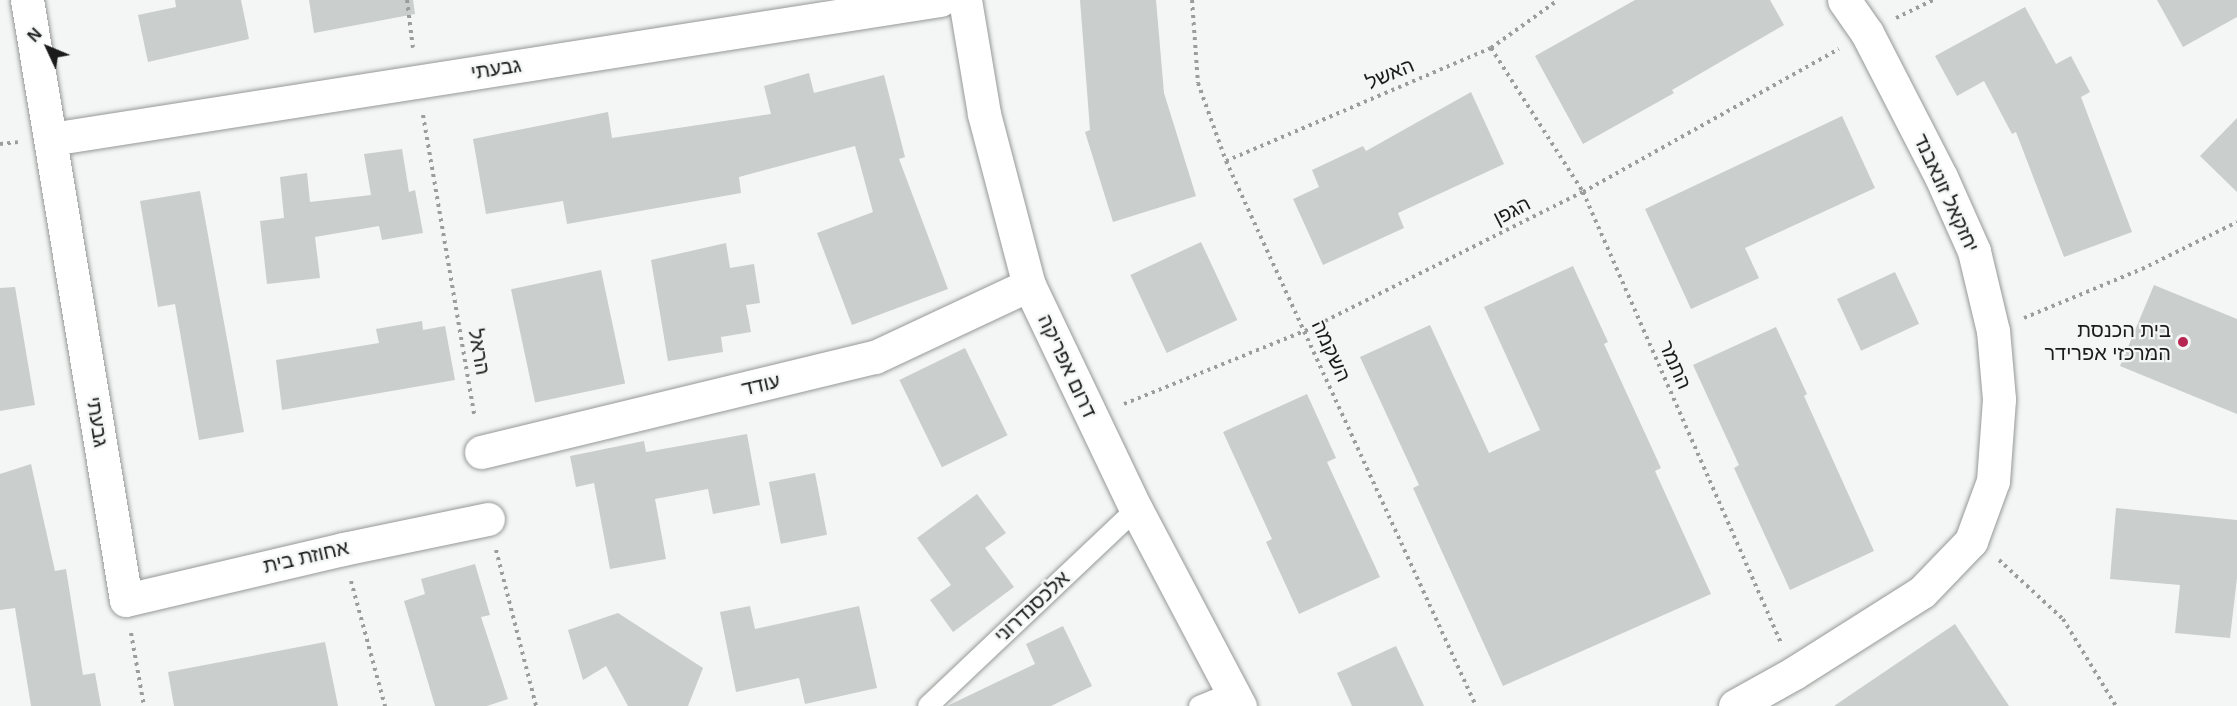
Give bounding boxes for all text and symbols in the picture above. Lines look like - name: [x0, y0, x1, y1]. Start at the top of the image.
- north arrow: [18, 18, 78, 78]
- text: N: [25, 25, 45, 45]
- street label: גבעתי: [469, 53, 523, 85]
- street label: האשל: [1362, 53, 1418, 95]
- street label: יחזקאל זונאבנד: [1908, 130, 1984, 256]
- street label: הגפן: [1489, 192, 1535, 230]
- street label: דרום אפריקה: [1033, 311, 1101, 421]
- street label: השקמה: [1306, 316, 1356, 386]
- place label: בית הכנסת המרכזי אפרידר: [2044, 318, 2171, 365]
- street label: הראל: [463, 327, 495, 377]
- marker: בית הכנסת המרכזי אפרידר: [2176, 335, 2190, 349]
- street label: התמר: [1654, 337, 1696, 393]
- street label: עודד: [739, 369, 783, 401]
- street label: גבעתי: [81, 395, 113, 449]
- street label: אחוזת בית: [261, 536, 351, 578]
- street label: אלכסנדרוני: [990, 566, 1074, 648]

